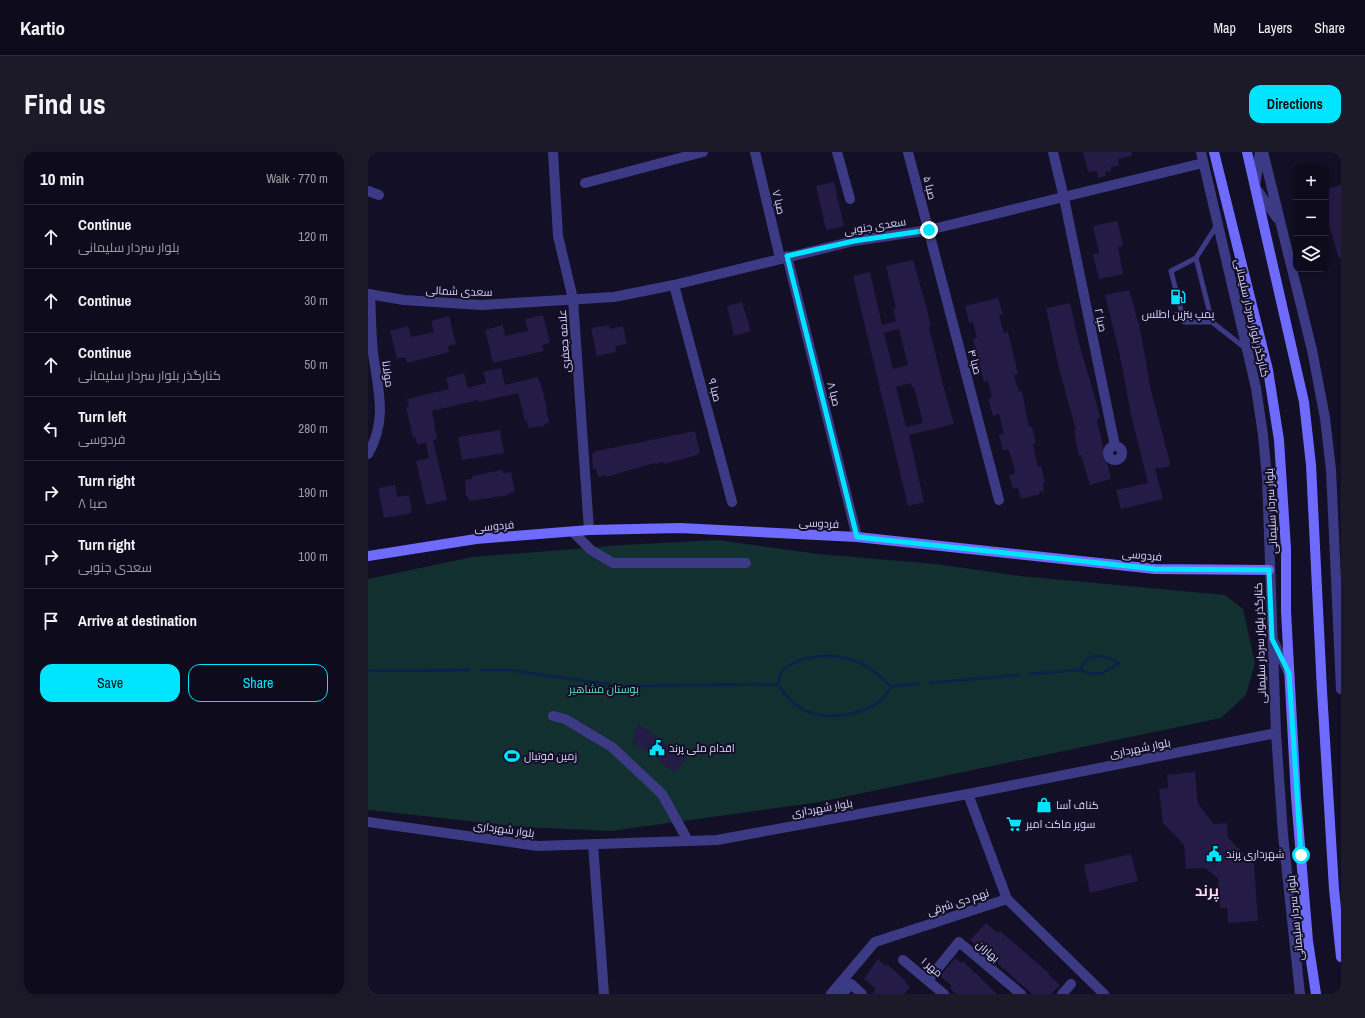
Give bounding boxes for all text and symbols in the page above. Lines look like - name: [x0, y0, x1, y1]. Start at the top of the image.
- text: Kartio: [20, 15, 65, 41]
- text: Map: [1214, 19, 1236, 37]
- text: Layers: [1258, 19, 1292, 37]
- text: Share: [1314, 19, 1345, 37]
- text: Find us: [24, 85, 106, 123]
- button: Directions: [1249, 85, 1341, 123]
- map controls: [1293, 164, 1329, 272]
- button: +: [1293, 164, 1329, 200]
- text: 10 min: [40, 167, 84, 190]
- text: Walk · 770 m: [266, 170, 328, 187]
- street label: صبا ۵: [920, 175, 940, 201]
- street label: صبا ۷: [769, 188, 789, 216]
- button: −: [1293, 200, 1329, 236]
- text: Continue: [78, 214, 131, 235]
- street label: سعدی جنوبی: [843, 214, 907, 238]
- route end: [920, 221, 938, 239]
- icon: ahead: [40, 226, 62, 248]
- text: 120 m: [298, 228, 328, 245]
- button: layers: [1293, 236, 1329, 272]
- text: بلوار سردار سلیمانی: [78, 239, 180, 256]
- street label: کنارگذر بلوار سردار سلیمانی: [1232, 258, 1272, 379]
- street label: سعدی شمالی: [425, 283, 493, 299]
- fuel station icon: پمپ بنزین اطلس: [1169, 288, 1187, 306]
- icon: ahead: [40, 290, 62, 312]
- text: Continue: [78, 290, 131, 311]
- text: 30 m: [304, 292, 328, 309]
- street label: صبا ۲: [1092, 307, 1110, 333]
- place label: پمپ بنزین اطلس: [1142, 307, 1214, 321]
- street label: علامه جعفری: [555, 309, 573, 373]
- text: Continue: [78, 342, 131, 363]
- street label: صبا ۴: [965, 348, 985, 376]
- icon: ahead: [40, 354, 62, 376]
- text: 50 m: [304, 356, 328, 373]
- street label: مولانا: [379, 360, 397, 388]
- text: کنارگذر بلوار سردار سلیمانی: [78, 367, 221, 384]
- street label: صبا ۹: [705, 377, 725, 403]
- street label: صبا ۸: [824, 380, 844, 408]
- text: Turn left: [78, 406, 126, 427]
- icon: left: [40, 418, 62, 440]
- text: 280 m: [298, 420, 328, 437]
- text: فردوسی: [78, 431, 125, 448]
- street label: بلوار سردار سلیمانی: [1262, 468, 1280, 554]
- text: Turn right: [78, 470, 135, 491]
- icon: right: [40, 482, 62, 504]
- text: 190 m: [298, 484, 328, 501]
- text: صبا ۸: [78, 495, 107, 512]
- street label: فردوسی: [799, 515, 839, 531]
- street label: فردوسی: [473, 517, 515, 535]
- text: Turn right: [78, 534, 135, 555]
- icon: right: [40, 546, 62, 568]
- street label: فردوسی: [1121, 546, 1163, 564]
- text: 100 m: [298, 548, 328, 565]
- text: سعدی جنوبی: [78, 559, 152, 576]
- street label: کنارگذر بلوار سردار سلیمانی: [1251, 582, 1269, 704]
- icon: arrive: [40, 610, 62, 632]
- text: Arrive at destination: [78, 610, 197, 631]
- button: Save: [40, 664, 180, 702]
- button: Share: [188, 664, 328, 702]
- park label: بوستان مشاهیر: [568, 682, 639, 696]
- street label: بلوار شهرداری: [1108, 735, 1172, 761]
- public building icon: اقدام ملی پرند: [648, 739, 666, 757]
- place label: اقدام ملی پرند: [669, 741, 735, 756]
- sports icon: زمین فوتبال: [503, 747, 521, 765]
- place label: زمین فوتبال: [524, 749, 577, 763]
- street label: بلوار شهرداری: [790, 796, 854, 820]
- shop icon: کناف آسا: [1035, 796, 1053, 814]
- place label: کناف آسا: [1056, 798, 1099, 812]
- supermarket icon: سوپر ماکت امیر: [1005, 815, 1023, 833]
- place label: سوپر ماکت امیر: [1025, 817, 1095, 831]
- street label: بلوار شهرداری: [472, 818, 536, 840]
- public building icon: شهرداری پرند: [1205, 845, 1223, 863]
- route start: [1292, 846, 1310, 864]
- place label: شهرداری پرند: [1226, 847, 1284, 861]
- street label: بلوار سردار سلیمانی: [1284, 874, 1306, 961]
- district label: پرند: [1195, 880, 1219, 902]
- street label: نهم دی شرقی: [925, 885, 991, 920]
- street label: بهاران: [973, 937, 1003, 965]
- street label: مهر ۱: [918, 954, 946, 980]

